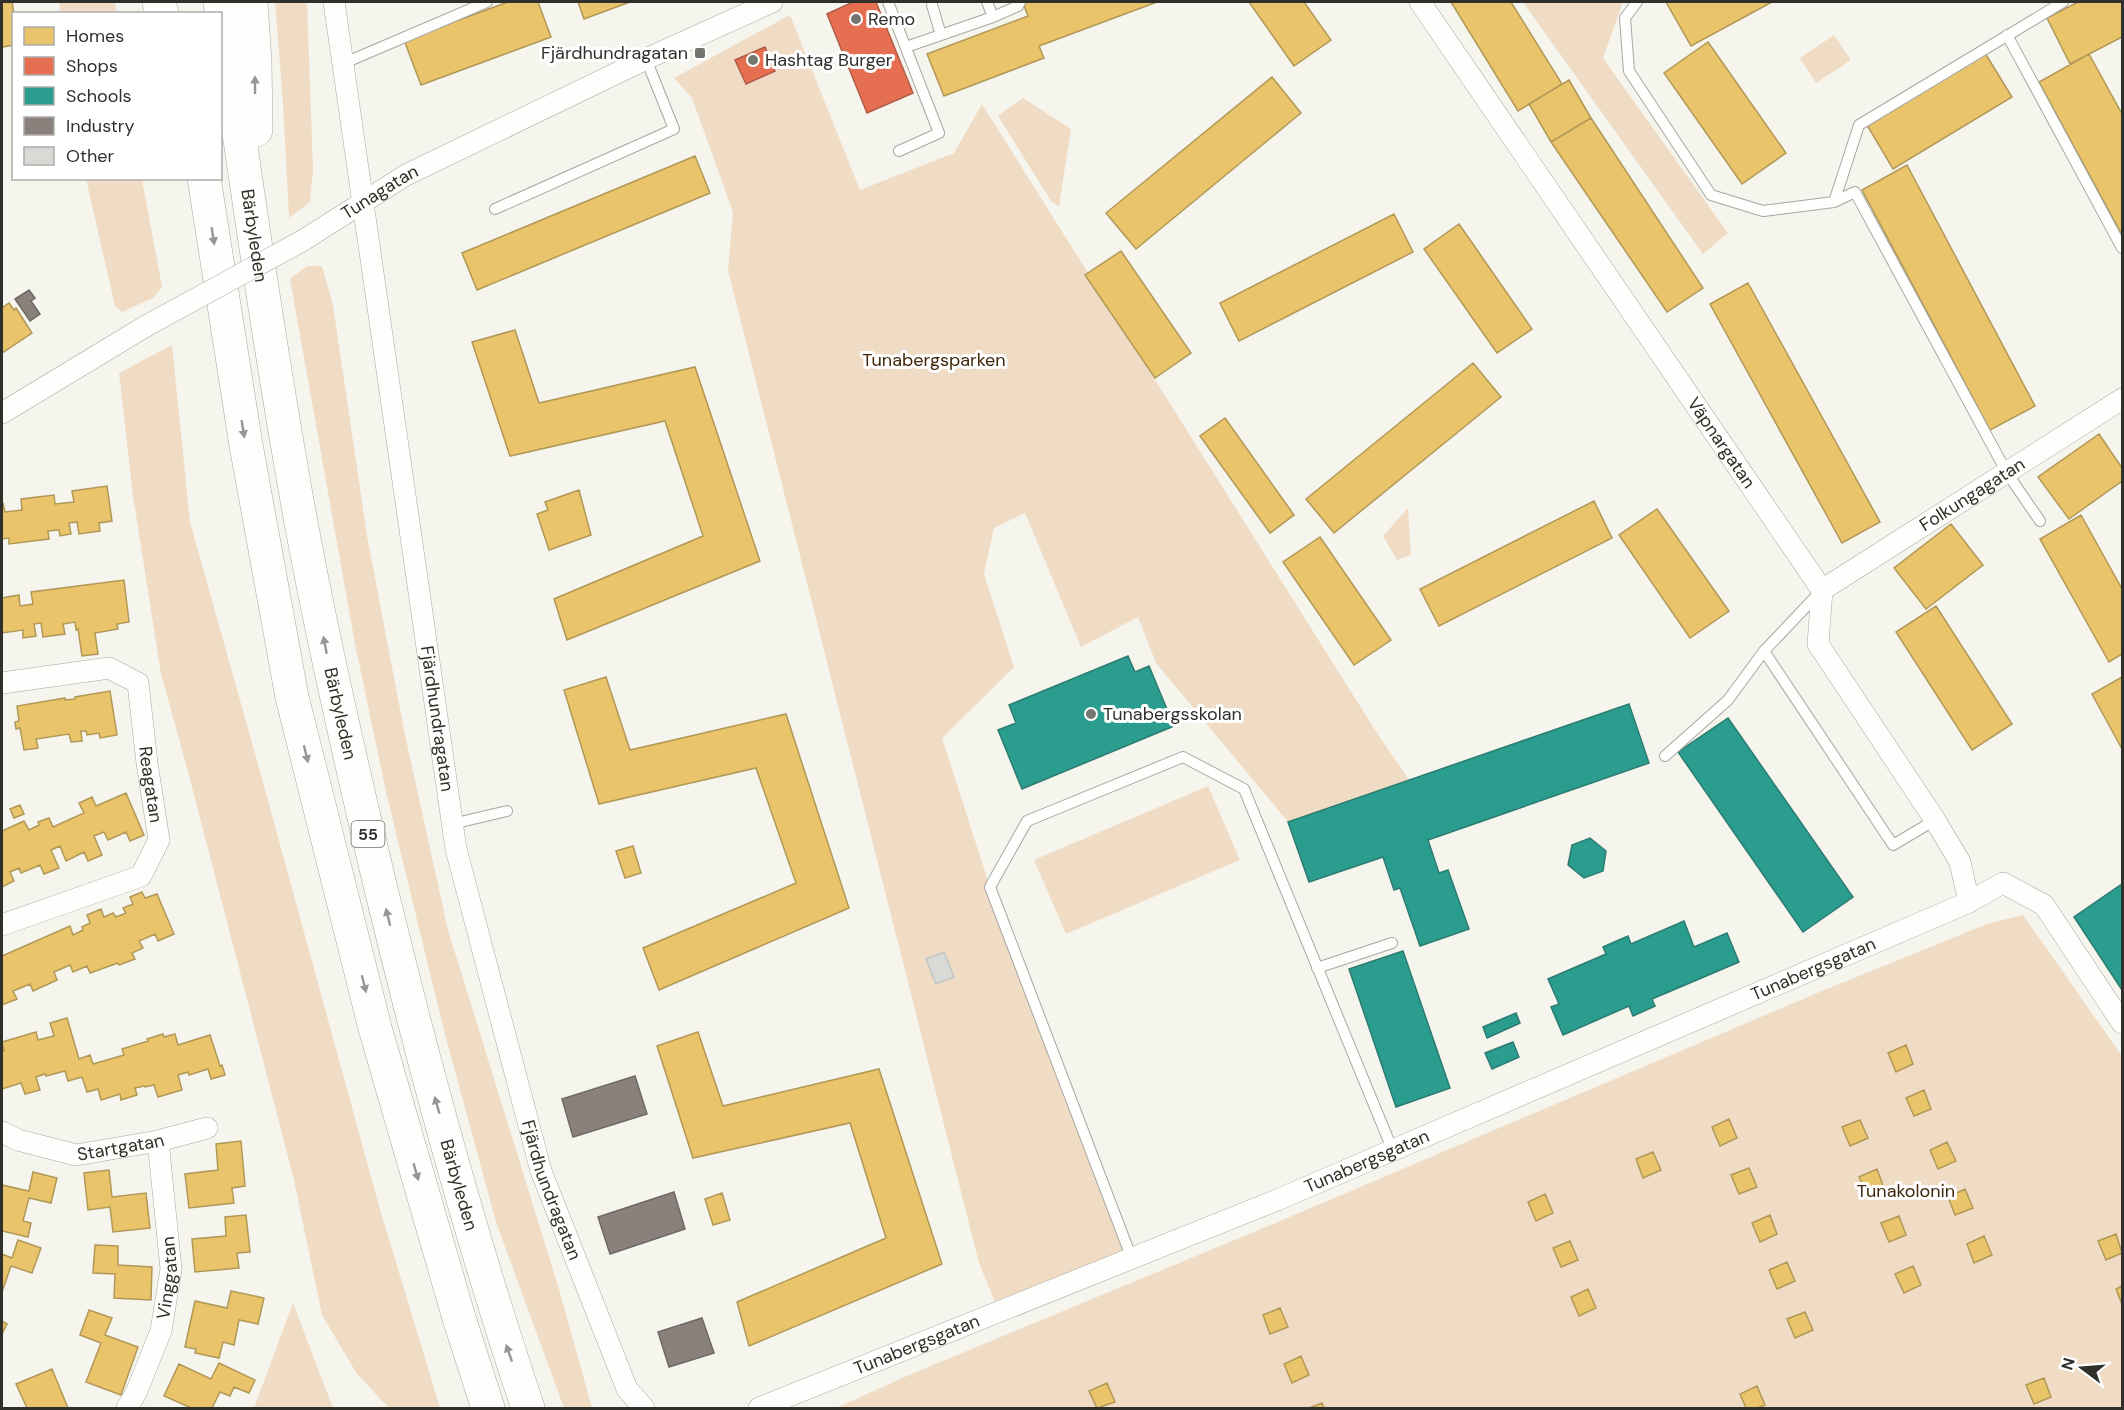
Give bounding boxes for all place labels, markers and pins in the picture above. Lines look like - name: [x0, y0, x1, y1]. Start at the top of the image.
- place label: Remo: [868, 7, 915, 31]
- marker: Remo: [849, 12, 863, 26]
- place label: Fjärdhundragatan: [541, 41, 688, 65]
- marker: Fjärdhundragatan: [693, 46, 707, 60]
- place label: Hashtag Burger: [765, 48, 893, 72]
- marker: Hashtag Burger: [746, 53, 760, 67]
- place label: Tunabergsskolan: [1103, 702, 1242, 726]
- marker: Tunabergsskolan: [1084, 707, 1098, 721]

